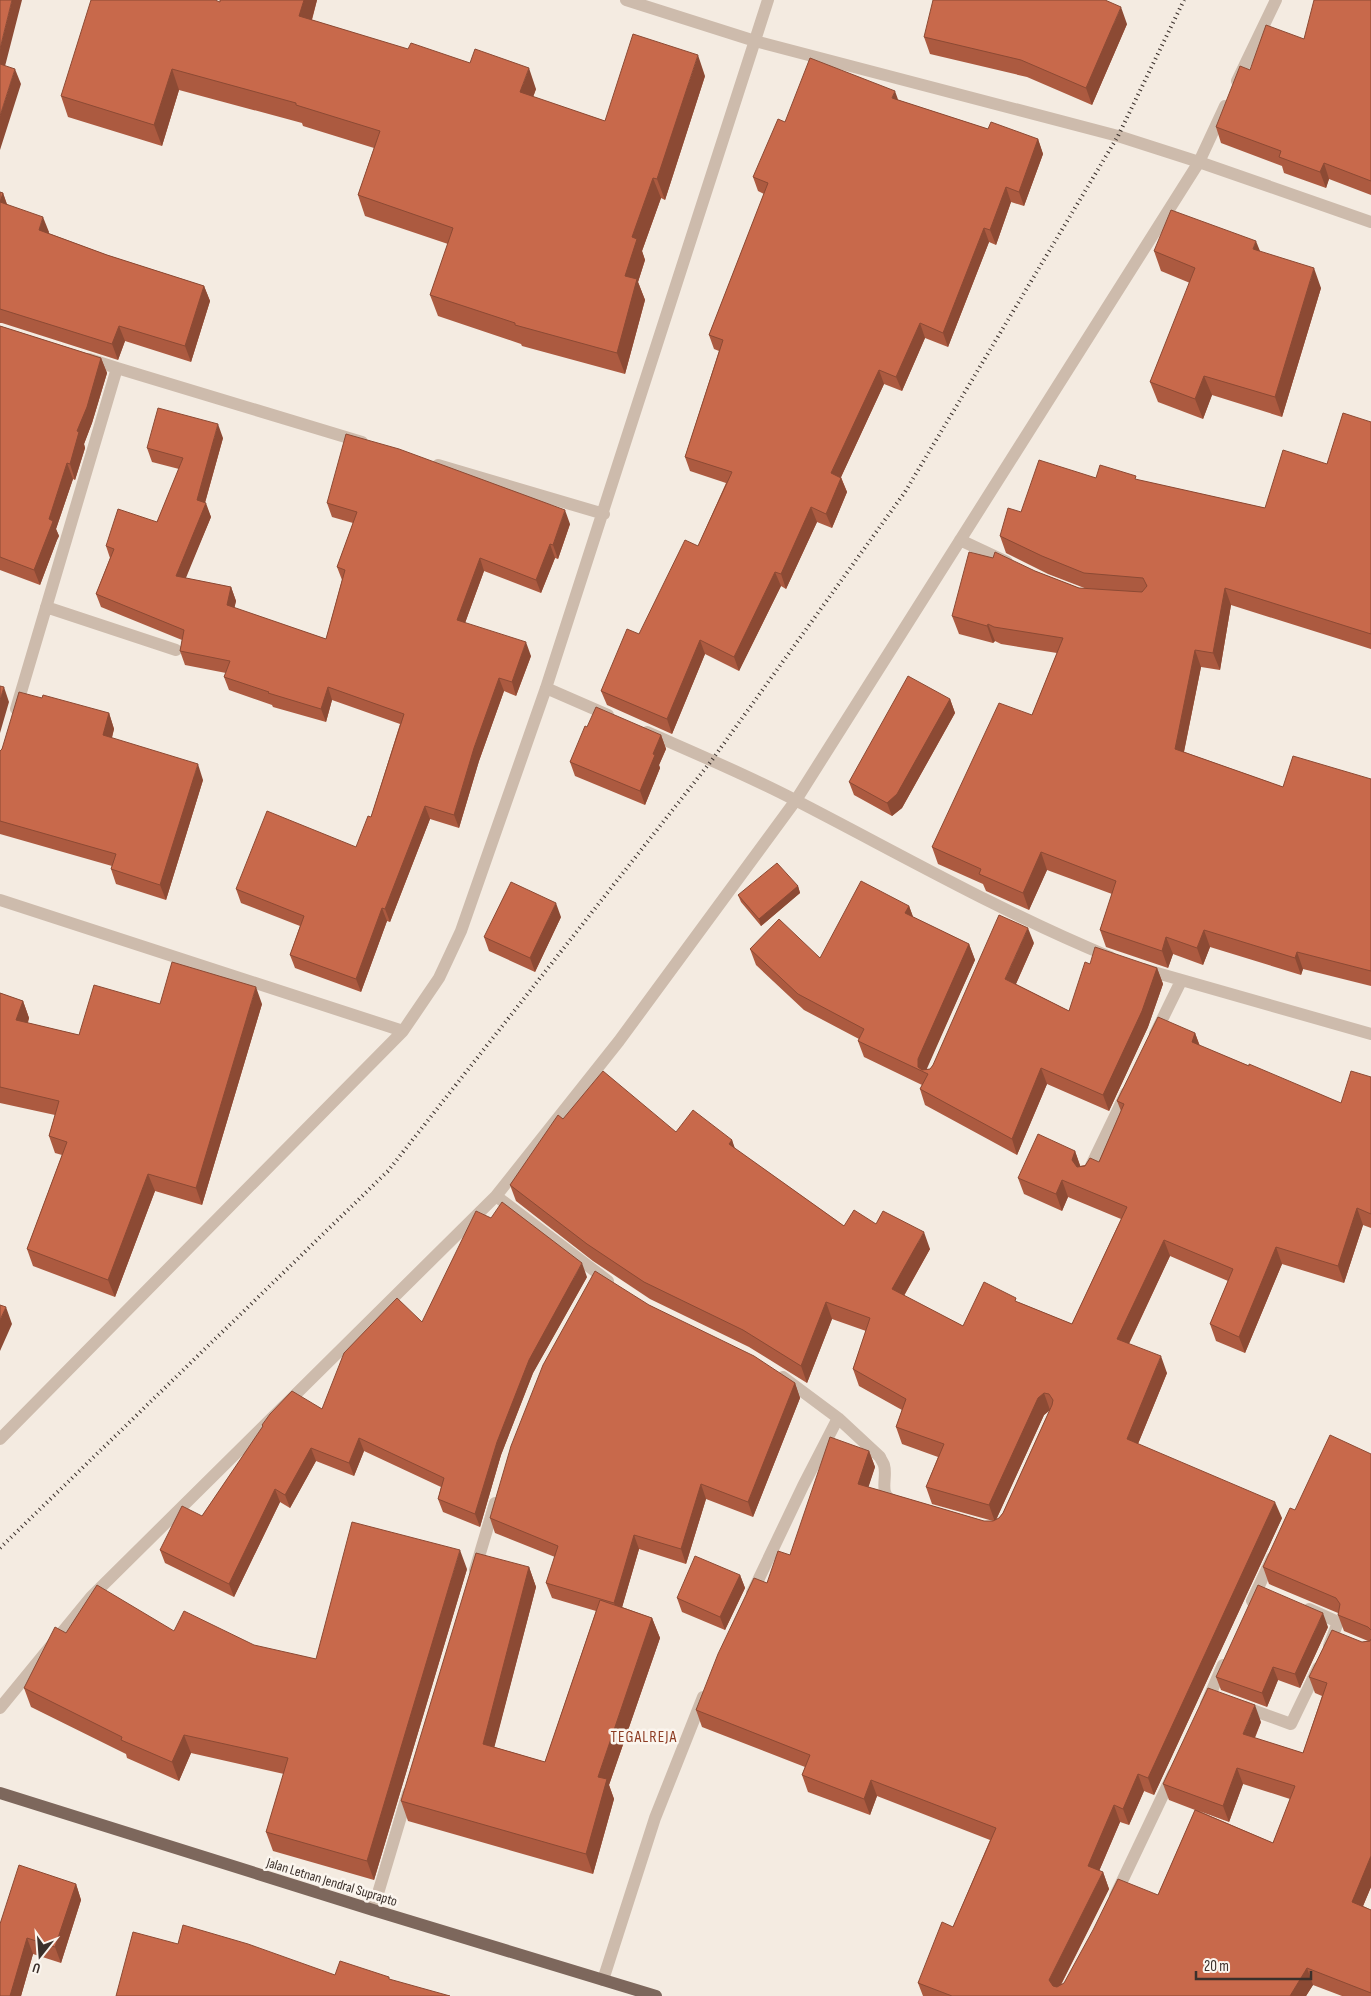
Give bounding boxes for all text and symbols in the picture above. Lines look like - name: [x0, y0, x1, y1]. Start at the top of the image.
- district label: TEGALREJA: [611, 1728, 677, 1747]
- street label: Jalan Letnan Jendral Suprapto: [264, 1854, 400, 1910]
- north arrow: [15, 1931, 65, 1981]
- scale bar: [1196, 1948, 1311, 1980]
- text: 20 m: [1204, 1957, 1229, 1976]
- text: U: [30, 1959, 42, 1977]

